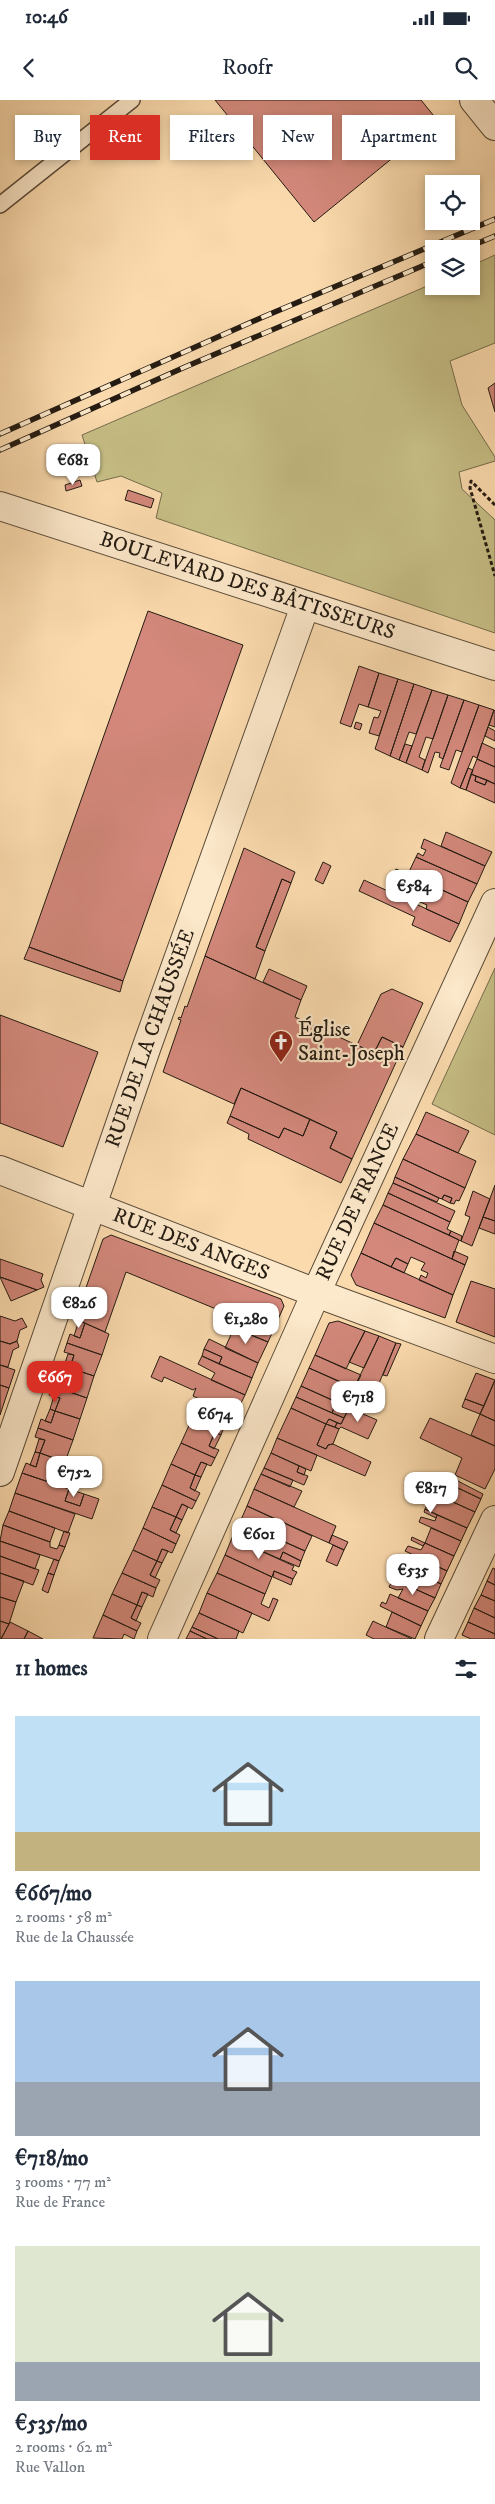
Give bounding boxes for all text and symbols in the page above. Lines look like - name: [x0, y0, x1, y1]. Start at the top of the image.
- text: 10:46: [25, 6, 68, 29]
- icon: back: [15, 54, 43, 82]
- text: Roofr: [222, 54, 273, 81]
- icon: search: [452, 54, 480, 82]
- chip: Buy: [15, 115, 80, 160]
- chip: Rent: [90, 115, 160, 160]
- chip: Filters: [170, 115, 253, 160]
- chip: New: [263, 115, 332, 160]
- chip: Apartment: [342, 115, 455, 160]
- map controls: [425, 175, 480, 295]
- button: locate: [425, 175, 480, 230]
- button: layers: [425, 240, 480, 295]
- pin: €681: [43, 444, 103, 486]
- text: €681: [57, 450, 89, 470]
- street label: BOULEVARD DES BÂTISSEURS: [96, 526, 398, 646]
- pin: €584: [384, 870, 444, 912]
- text: €584: [397, 876, 431, 896]
- street label: RUE DE LA CHAUSSÉE: [100, 925, 201, 1151]
- place label: Église Saint-Joseph: [298, 1016, 405, 1067]
- church icon: Église Saint-Joseph: [268, 1029, 294, 1063]
- street label: RUE DE FRANCE: [311, 1119, 405, 1285]
- street label: RUE DES ANGES: [109, 1202, 273, 1287]
- pin: €826: [49, 1286, 109, 1329]
- text: €826: [62, 1293, 96, 1313]
- pin: €1,280: [205, 1302, 287, 1345]
- text: €1,280: [224, 1309, 268, 1329]
- pin: €667: [25, 1360, 85, 1403]
- text: €667: [38, 1367, 72, 1387]
- pin: €718: [328, 1380, 388, 1423]
- text: €718: [342, 1387, 374, 1407]
- pin: €674: [185, 1398, 245, 1440]
- text: €674: [197, 1404, 233, 1424]
- pin: €752: [44, 1456, 104, 1498]
- text: €752: [57, 1462, 91, 1482]
- pin: €817: [401, 1472, 461, 1514]
- text: €817: [415, 1478, 447, 1498]
- pin: €601: [229, 1518, 289, 1560]
- text: €601: [243, 1524, 275, 1544]
- pin: €535: [383, 1554, 443, 1596]
- text: €535: [397, 1560, 429, 1580]
- icon: filters: [452, 1655, 480, 1683]
- text: 11 homes: [15, 1656, 88, 1682]
- icon: home: [203, 1749, 293, 1839]
- text: €667/mo: [15, 1881, 92, 1907]
- text: 2 rooms · 58 m²: [15, 1907, 112, 1927]
- text: Rue de la Chaussée: [15, 1927, 134, 1947]
- icon: home: [203, 2014, 293, 2104]
- text: €718/mo: [15, 2146, 88, 2172]
- text: 3 rooms · 77 m²: [15, 2172, 111, 2192]
- text: Rue de France: [15, 2192, 105, 2212]
- icon: home: [203, 2279, 293, 2369]
- text: €535/mo: [15, 2411, 87, 2437]
- text: 2 rooms · 62 m²: [15, 2437, 112, 2457]
- text: Rue Vallon: [15, 2457, 85, 2477]

